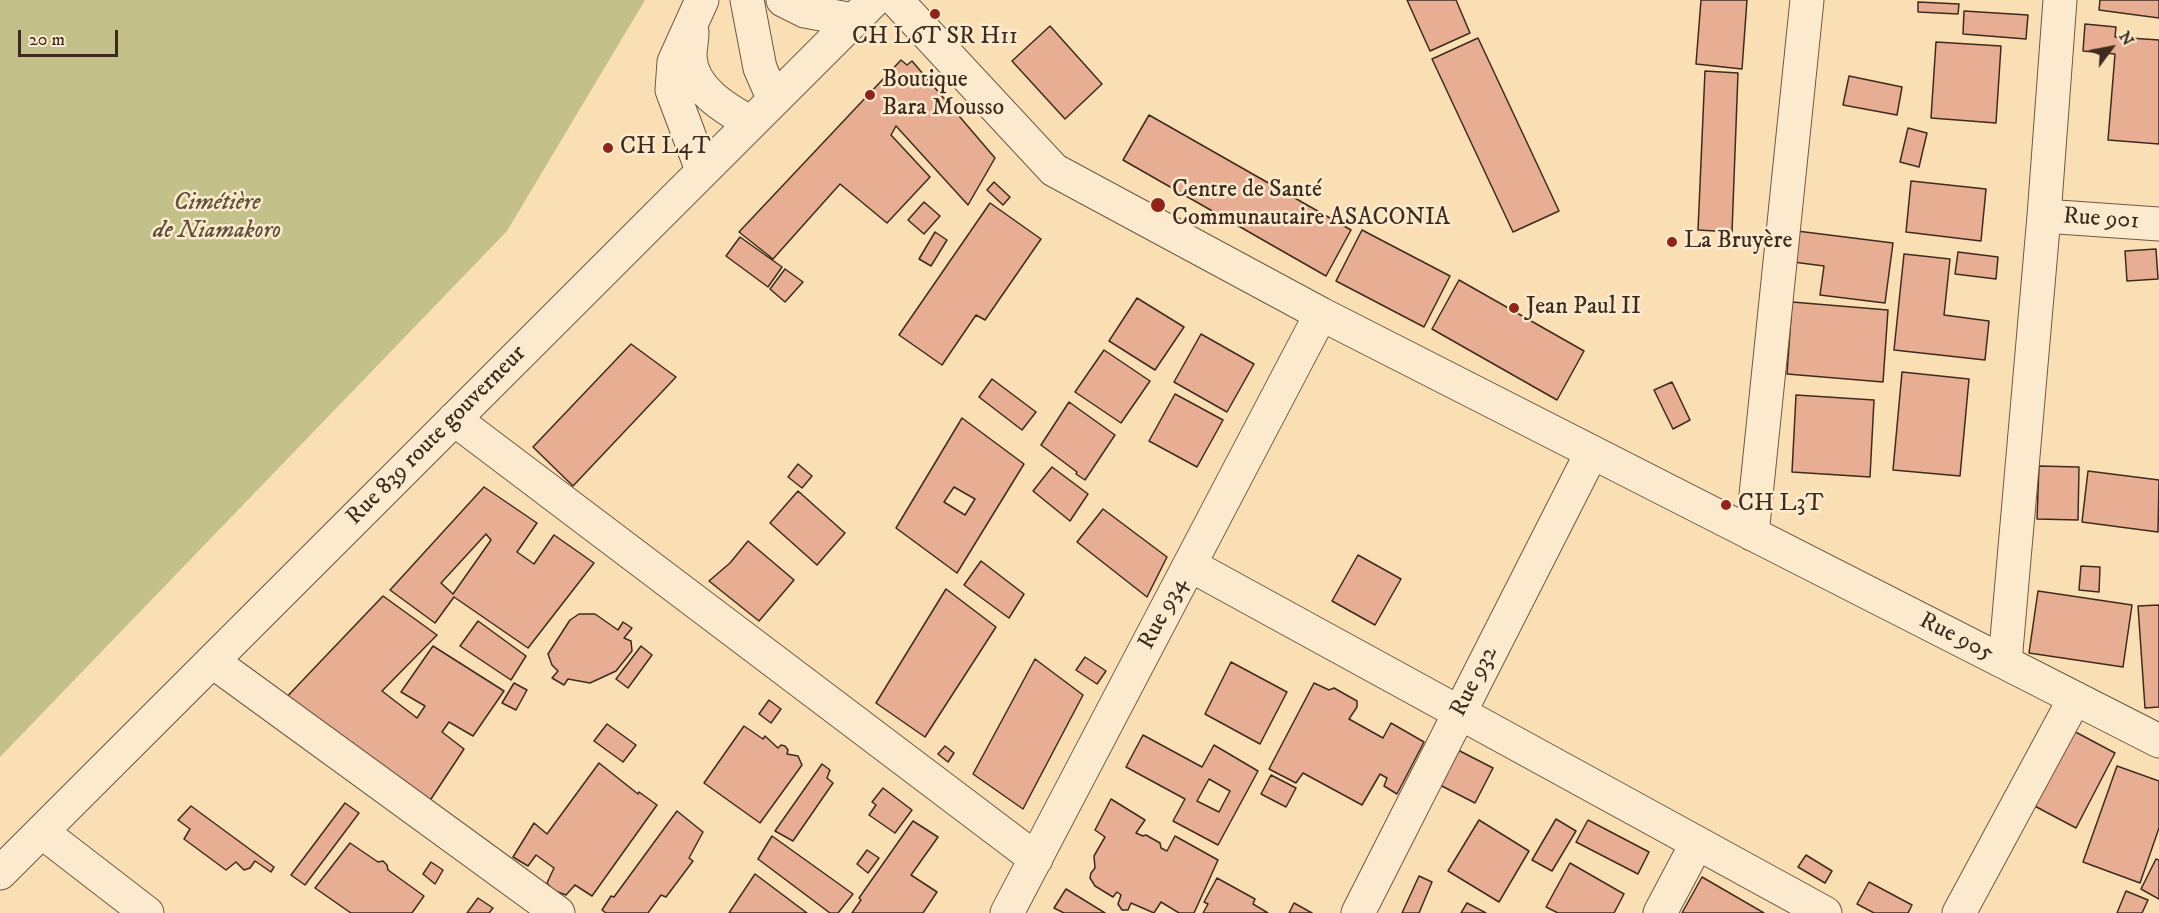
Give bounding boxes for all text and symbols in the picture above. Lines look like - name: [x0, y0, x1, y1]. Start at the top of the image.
- marker: CH L6T SR H11: [928, 7, 942, 21]
- scale bar: [21, 18, 122, 56]
- north arrow: [2081, 18, 2141, 78]
- place label: CH L6T SR H11: [852, 24, 1018, 52]
- text: N: [2114, 28, 2138, 49]
- text: 20 m: [29, 29, 65, 51]
- place label: Boutique Bara Mousso: [882, 67, 1004, 123]
- marker: Boutique Bara Mousso: [863, 88, 877, 102]
- place label: CH L4T: [620, 134, 711, 162]
- marker: CH L4T: [601, 141, 615, 155]
- place label: Centre de Santé Communautaire ASACONIA: [1172, 177, 1450, 233]
- park label: Cimétière de Niamakoro: [153, 190, 281, 246]
- marker: Centre de Santé Communautaire ASACONIA: [1149, 196, 1167, 214]
- street label: Rue 901: [2062, 203, 2140, 237]
- place label: La Bruyère: [1684, 228, 1792, 256]
- marker: La Bruyère: [1665, 235, 1679, 249]
- place label: Jean Paul II: [1526, 294, 1641, 322]
- marker: Jean Paul II: [1507, 301, 1521, 315]
- street label: Rue 839 route gouverneur: [341, 340, 533, 532]
- place label: CH L3T: [1738, 491, 1824, 519]
- marker: CH L3T: [1719, 498, 1733, 512]
- street label: Rue 934: [1133, 573, 1195, 655]
- street label: Rue 905: [1914, 607, 1998, 669]
- street label: Rue 932: [1445, 642, 1505, 722]

